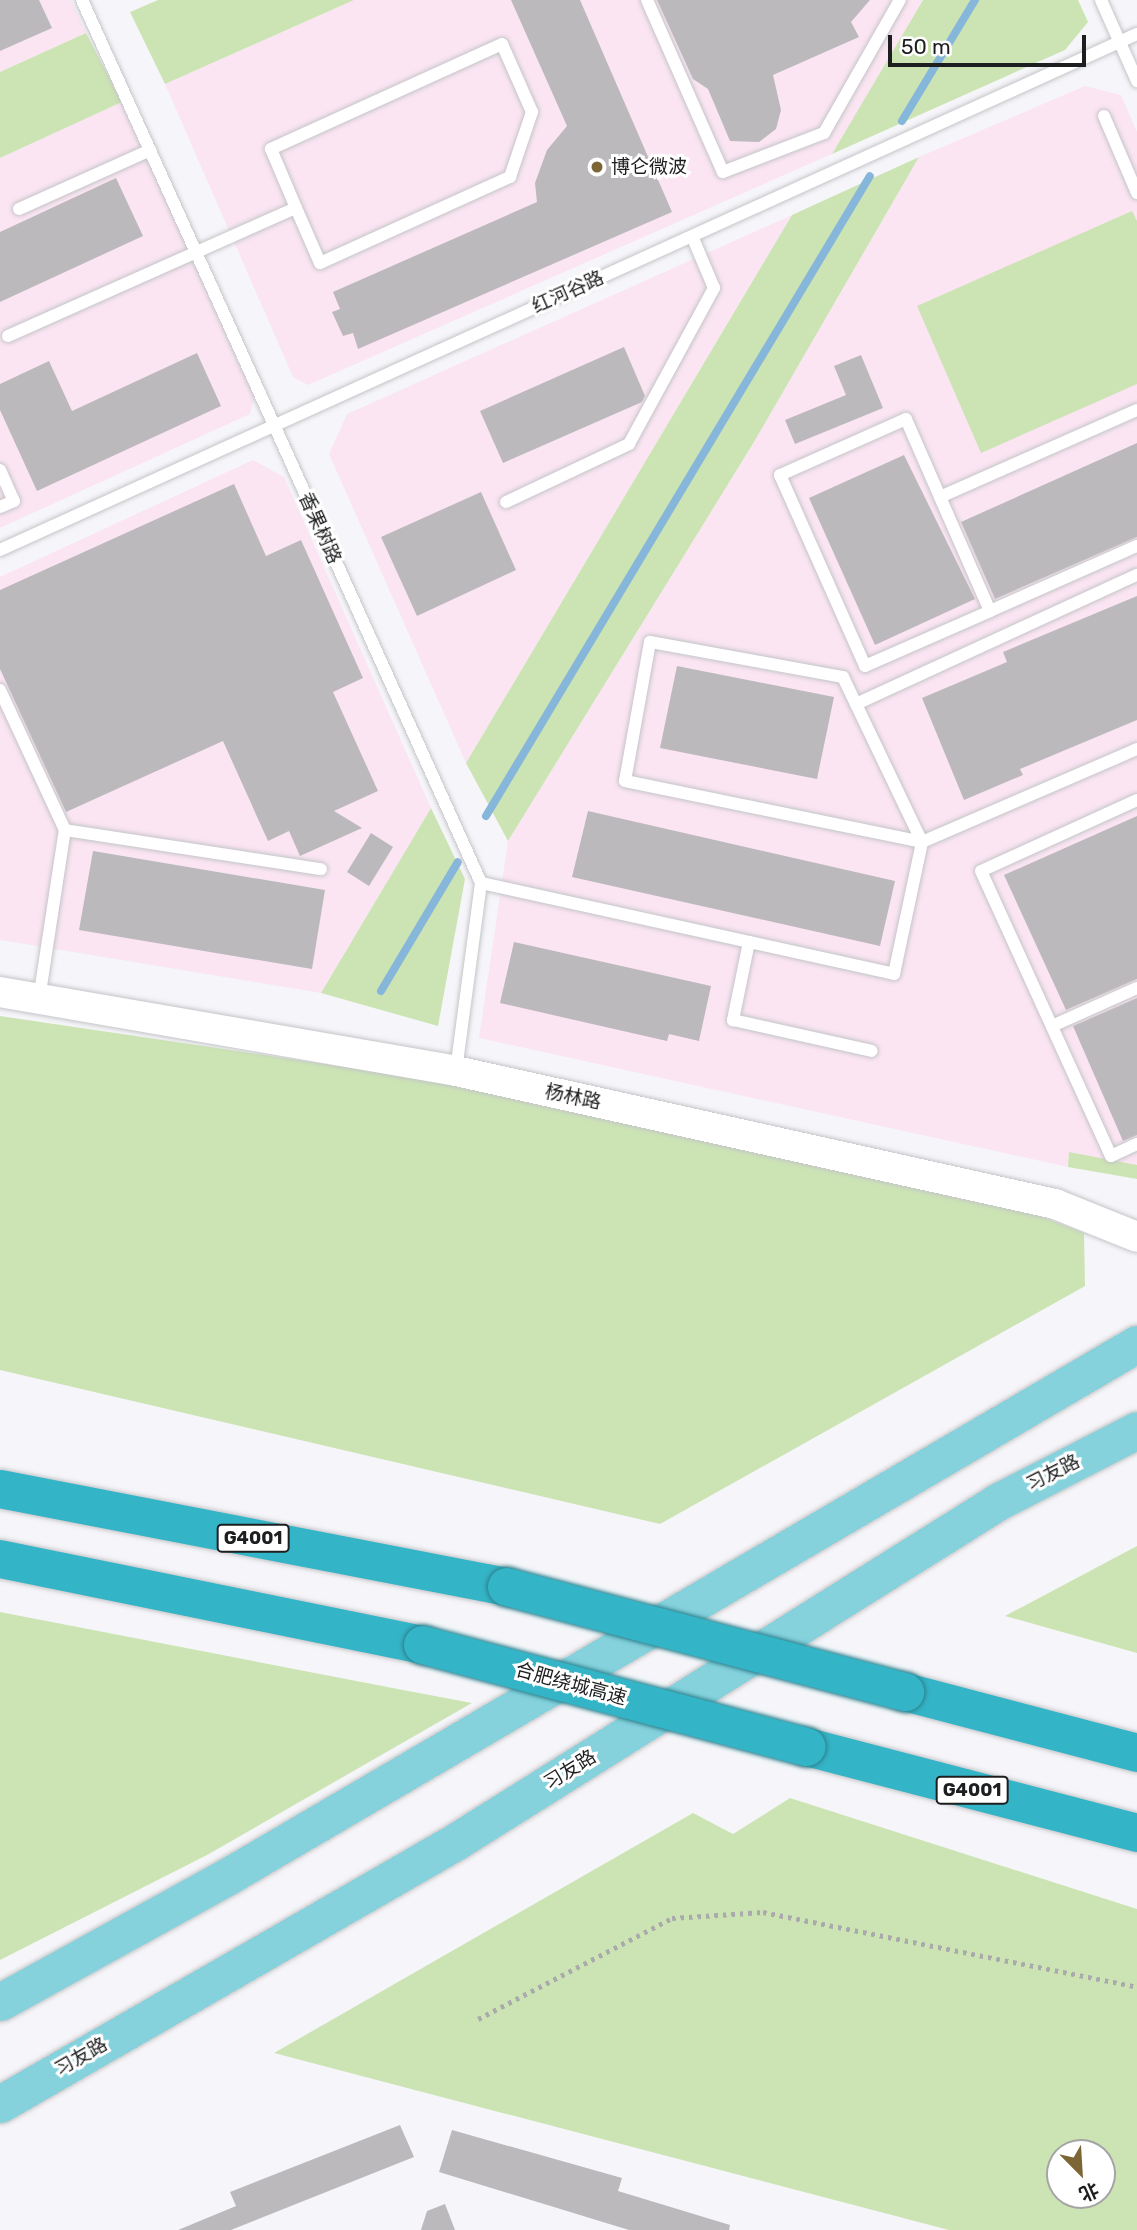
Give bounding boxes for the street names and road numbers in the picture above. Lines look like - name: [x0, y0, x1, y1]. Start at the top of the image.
- street label: 红河谷路: [529, 266, 607, 318]
- street label: 香果树路: [294, 489, 346, 567]
- street label: 杨林路: [543, 1080, 603, 1114]
- street label: 习友路: [1022, 1450, 1084, 1496]
- road number: G4001: [216, 1524, 290, 1553]
- street label: 合肥绕城高速: [513, 1658, 629, 1710]
- street label: 习友路: [540, 1745, 600, 1795]
- road number: G4001: [935, 1776, 1009, 1804]
- street label: 习友路: [51, 2033, 111, 2081]

